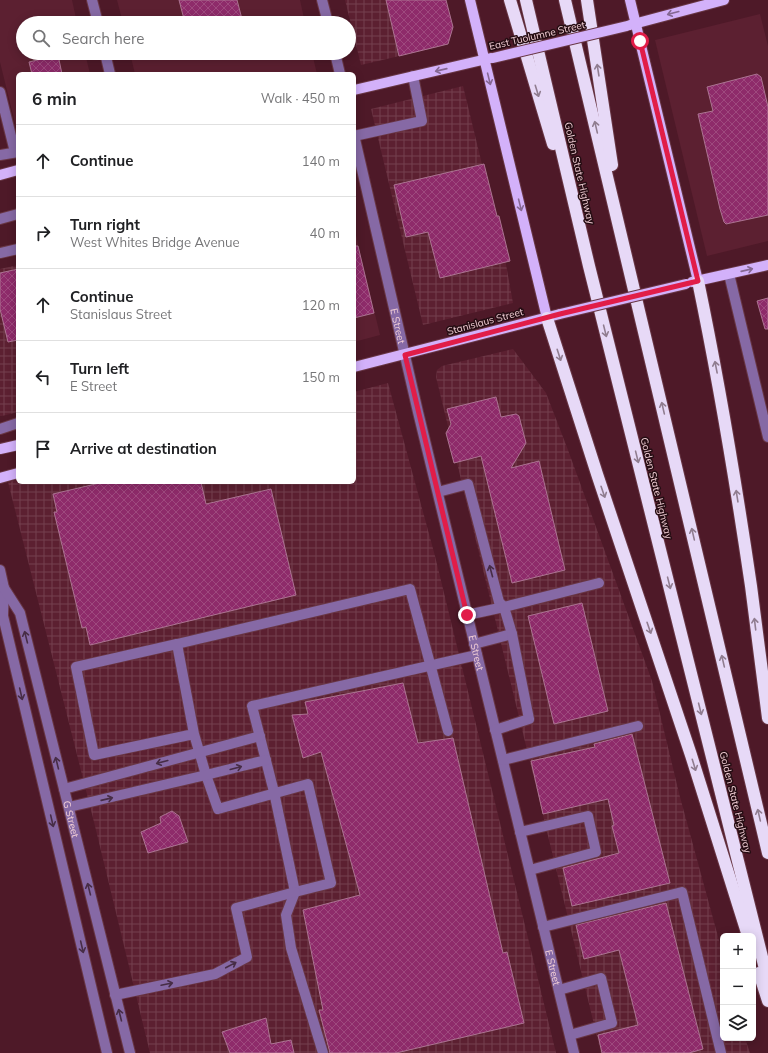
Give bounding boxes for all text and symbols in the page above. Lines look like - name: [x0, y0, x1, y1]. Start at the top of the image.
- one-way arrow: [667, 10, 680, 17]
- search box: [16, 16, 356, 60]
- street label: East Tuolumne Street: [488, 18, 587, 53]
- icon: search: [30, 27, 52, 49]
- text: Search here: [62, 29, 144, 48]
- route start: [631, 32, 649, 50]
- one-way arrow: [594, 64, 602, 77]
- one-way arrow: [435, 66, 448, 74]
- one-way arrow: [486, 72, 494, 85]
- one-way arrow: [534, 84, 541, 97]
- text: 6 min: [32, 88, 77, 109]
- text: Walk · 450 m: [261, 90, 340, 106]
- street label: Golden State Highway: [561, 121, 598, 226]
- one-way arrow: [592, 121, 599, 134]
- icon: ahead: [32, 150, 54, 172]
- text: Continue: [70, 151, 133, 170]
- text: 140 m: [302, 153, 340, 169]
- one-way arrow: [516, 198, 524, 211]
- text: Turn right: [70, 215, 140, 234]
- icon: right: [32, 222, 54, 244]
- text: 40 m: [310, 225, 340, 241]
- text: West Whites Bridge Avenue: [70, 234, 240, 250]
- one-way arrow: [740, 265, 753, 273]
- text: Continue: [70, 287, 133, 306]
- icon: ahead: [32, 294, 54, 316]
- text: 120 m: [302, 297, 340, 313]
- street label: Stanislaus Street: [446, 305, 525, 338]
- text: Stanislaus Street: [70, 306, 172, 322]
- street label: E Street: [387, 307, 408, 346]
- one-way arrow: [602, 324, 610, 337]
- one-way arrow: [555, 348, 563, 360]
- text: Turn left: [70, 359, 129, 378]
- one-way arrow: [711, 361, 719, 374]
- icon: left: [32, 366, 54, 388]
- text: 150 m: [302, 369, 340, 385]
- text: E Street: [70, 378, 117, 394]
- one-way arrow: [658, 402, 666, 415]
- street label: Golden State Highway: [638, 436, 676, 541]
- icon: arrive: [32, 438, 54, 460]
- text: Arrive at destination: [70, 439, 217, 458]
- one-way arrow: [634, 450, 641, 463]
- one-way arrow: [599, 485, 607, 497]
- one-way arrow: [733, 489, 741, 502]
- one-way arrow: [688, 528, 696, 541]
- one-way arrow: [487, 565, 494, 578]
- one-way arrow: [665, 577, 673, 590]
- route end: [458, 606, 476, 624]
- one-way arrow: [751, 618, 759, 631]
- one-way arrow: [646, 622, 654, 634]
- one-way arrow: [22, 631, 29, 644]
- street label: E Street: [465, 634, 487, 672]
- one-way arrow: [718, 655, 726, 668]
- one-way arrow: [18, 688, 26, 701]
- one-way arrow: [697, 703, 704, 716]
- street label: Golden State Highway: [717, 750, 755, 855]
- one-way arrow: [53, 757, 61, 770]
- one-way arrow: [691, 758, 698, 771]
- one-way arrow: [156, 759, 169, 766]
- one-way arrow: [229, 763, 242, 771]
- one-way arrow: [100, 794, 113, 802]
- street label: G Street: [60, 799, 82, 839]
- one-way arrow: [755, 808, 762, 821]
- one-way arrow: [48, 814, 56, 827]
- one-way arrow: [85, 883, 92, 896]
- map controls: [720, 933, 756, 1041]
- button: +: [720, 933, 756, 969]
- one-way arrow: [78, 941, 86, 954]
- street label: E Street: [542, 948, 563, 987]
- one-way arrow: [225, 961, 237, 969]
- button: −: [720, 969, 756, 1005]
- one-way arrow: [160, 979, 173, 987]
- button: layers: [720, 1005, 756, 1041]
- one-way arrow: [116, 1009, 124, 1022]

